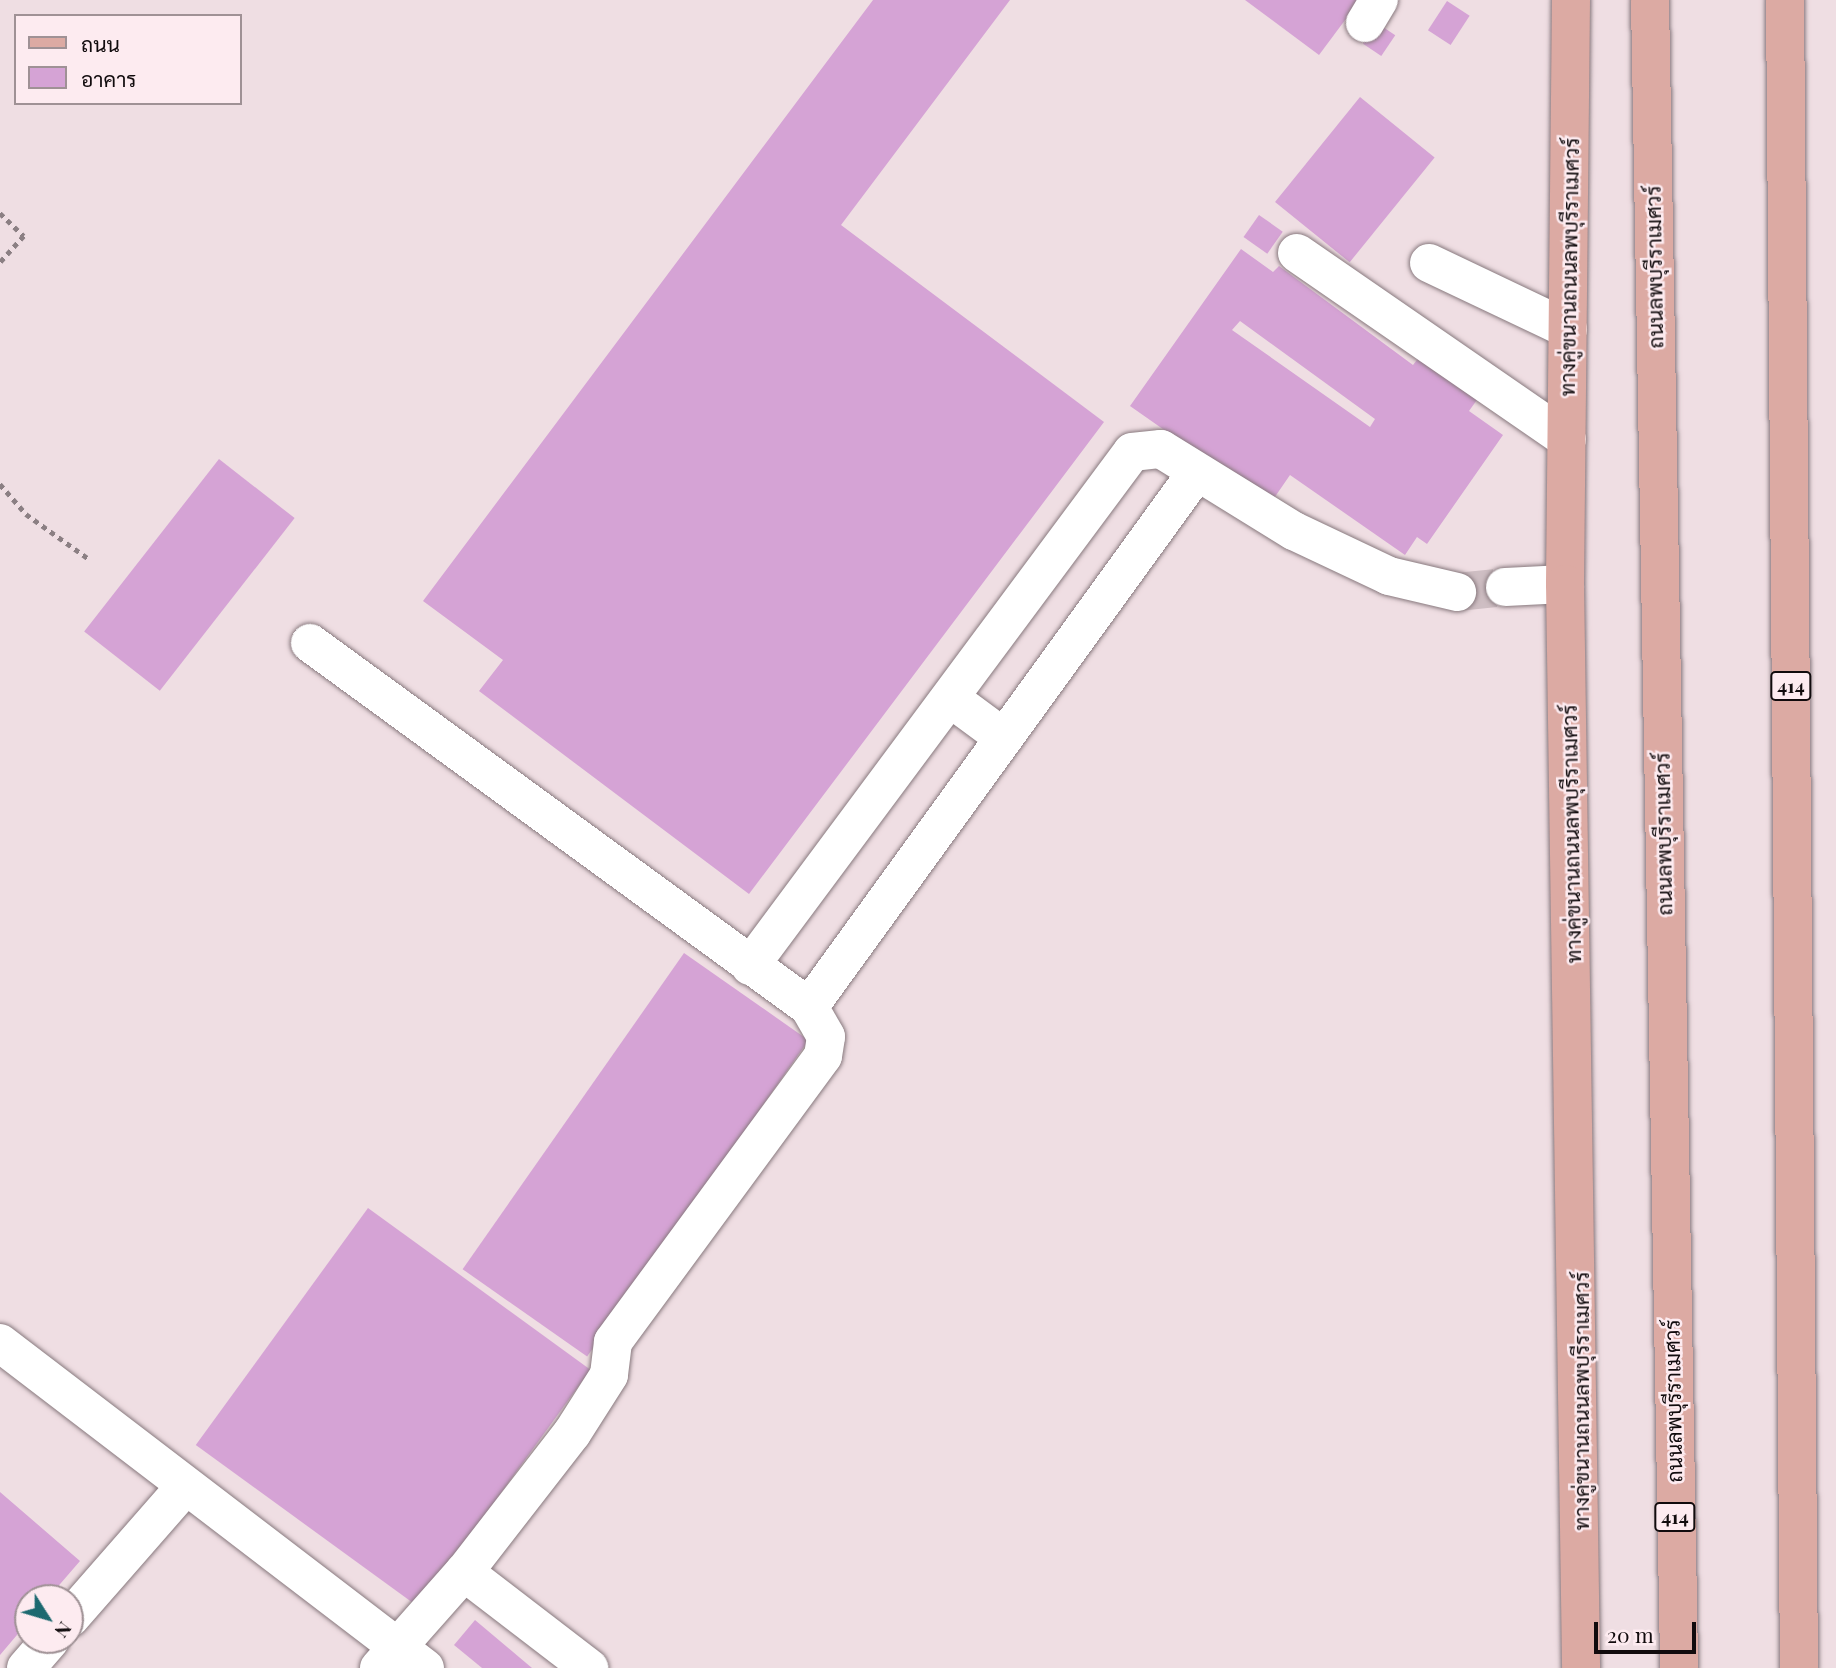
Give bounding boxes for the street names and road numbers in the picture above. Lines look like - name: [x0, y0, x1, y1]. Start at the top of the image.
- street label: ทางคู่ขนานถนนลพบุรีราเมศวร์: [1553, 137, 1583, 397]
- street label: ถนนลพบุรีราเมศวร์: [1639, 185, 1667, 349]
- road number: 414: [1770, 670, 1812, 702]
- street label: ทางคู่ขนานถนนลพบุรีราเมศวร์: [1555, 704, 1585, 964]
- street label: ถนนลพบุรีราเมศวร์: [1648, 752, 1676, 916]
- street label: ทางคู่ขนานถนนลพบุรีราเมศวร์: [1567, 1272, 1593, 1530]
- street label: ถนนลพบุรีราเมศวร์: [1658, 1319, 1686, 1483]
- road number: 414: [1654, 1502, 1696, 1532]

